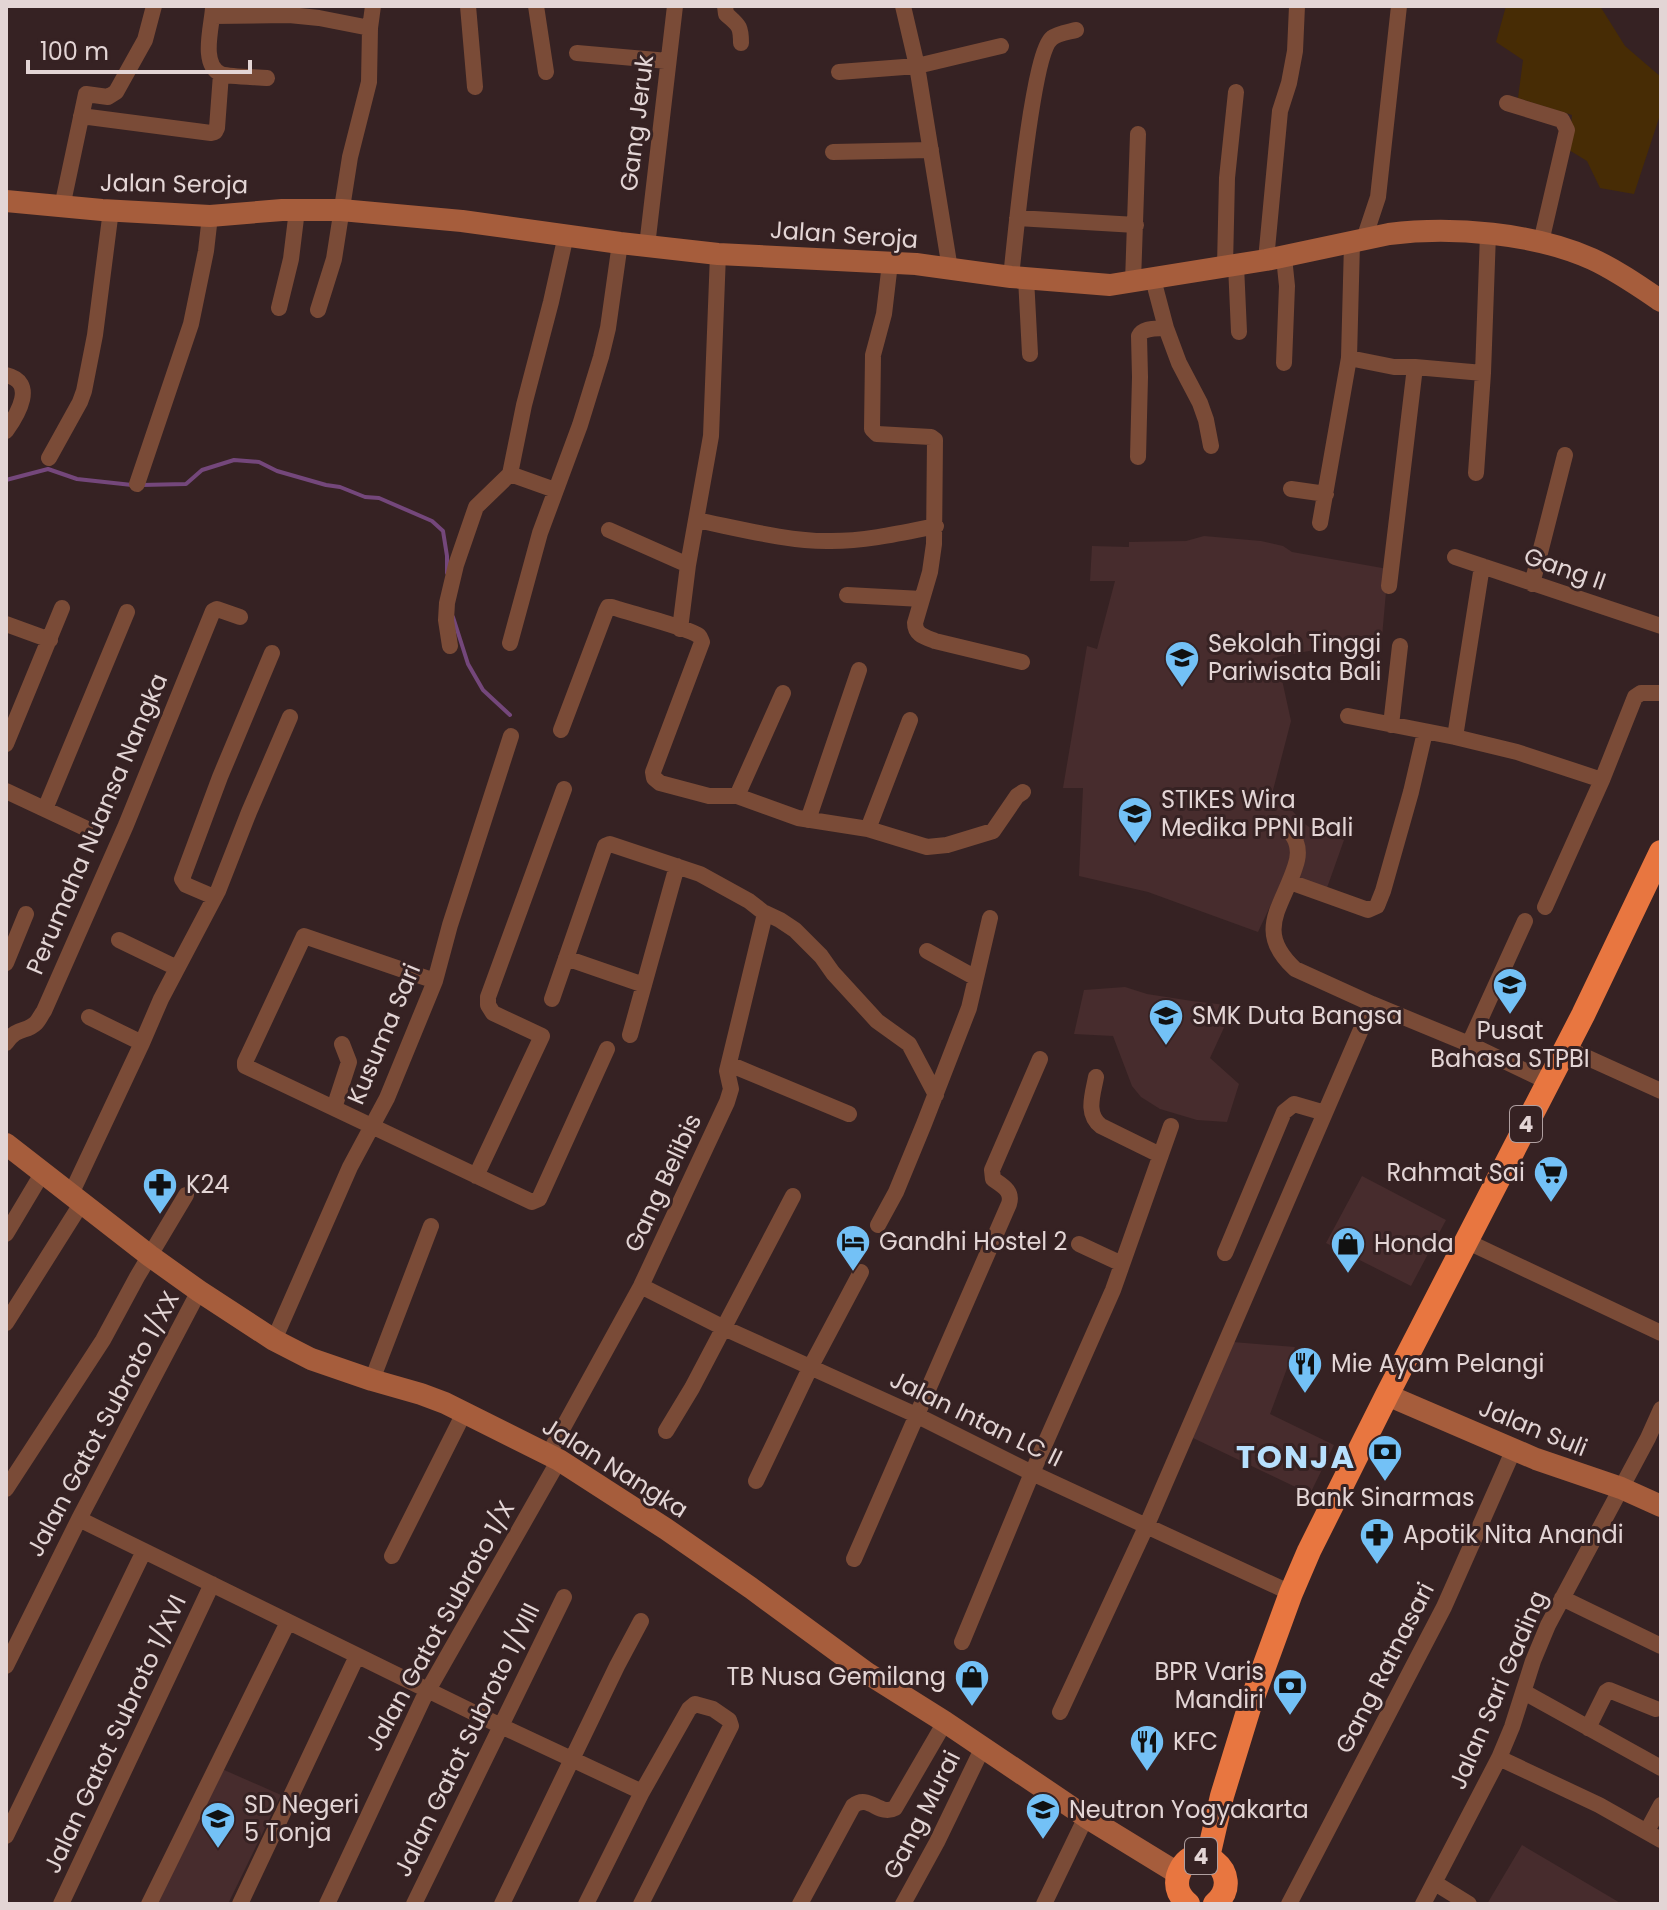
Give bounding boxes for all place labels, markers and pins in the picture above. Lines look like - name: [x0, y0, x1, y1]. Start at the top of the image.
- place label: Sekolah Tinggi Pariwisata Bali: [1208, 627, 1381, 688]
- school or university icon: Sekolah Tinggi Pariwisata Bali: [1163, 639, 1201, 689]
- place label: STIKES Wira Medika PPNI Bali: [1161, 783, 1353, 844]
- school or university icon: STIKES Wira Medika PPNI Bali: [1116, 795, 1154, 845]
- school or university icon: Pusat Bahasa STPBI: [1491, 966, 1529, 1016]
- school or university icon: SMK Duta Bangsa: [1147, 997, 1185, 1047]
- place label: SMK Duta Bangsa: [1192, 999, 1403, 1032]
- place label: Pusat Bahasa STPBI: [1430, 1014, 1590, 1075]
- supermarket icon: Rahmat Sai: [1532, 1154, 1570, 1204]
- place label: Rahmat Sai: [1387, 1156, 1525, 1189]
- pharmacy icon: K24: [141, 1166, 179, 1216]
- place label: K24: [186, 1168, 229, 1201]
- hotel icon: Gandhi Hostel 2: [834, 1223, 872, 1273]
- place label: Gandhi Hostel 2: [879, 1225, 1067, 1258]
- shop icon: Honda: [1329, 1225, 1367, 1275]
- place label: Honda: [1374, 1227, 1454, 1260]
- restaurant icon: Mie Ayam Pelangi: [1286, 1345, 1324, 1395]
- place label: Mie Ayam Pelangi: [1331, 1347, 1544, 1380]
- bank icon: Bank Sinarmas: [1366, 1433, 1404, 1483]
- place label: Bank Sinarmas: [1295, 1481, 1475, 1514]
- pharmacy icon: Apotik Nita Anandi: [1358, 1516, 1396, 1566]
- place label: Apotik Nita Anandi: [1403, 1518, 1624, 1551]
- place label: BPR Varis Mandiri: [1155, 1655, 1264, 1716]
- shop icon: TB Nusa Gemilang: [953, 1658, 991, 1708]
- place label: TB Nusa Gemilang: [727, 1660, 946, 1693]
- bank icon: BPR Varis Mandiri: [1271, 1667, 1309, 1717]
- restaurant icon: KFC: [1128, 1723, 1166, 1773]
- place label: KFC: [1173, 1725, 1218, 1758]
- place label: SD Negeri 5 Tonja: [244, 1788, 359, 1849]
- school or university icon: Neutron Yogyakarta: [1024, 1791, 1062, 1841]
- place label: Neutron Yogyakarta: [1069, 1793, 1309, 1826]
- school or university icon: SD Negeri 5 Tonja: [199, 1800, 237, 1850]

